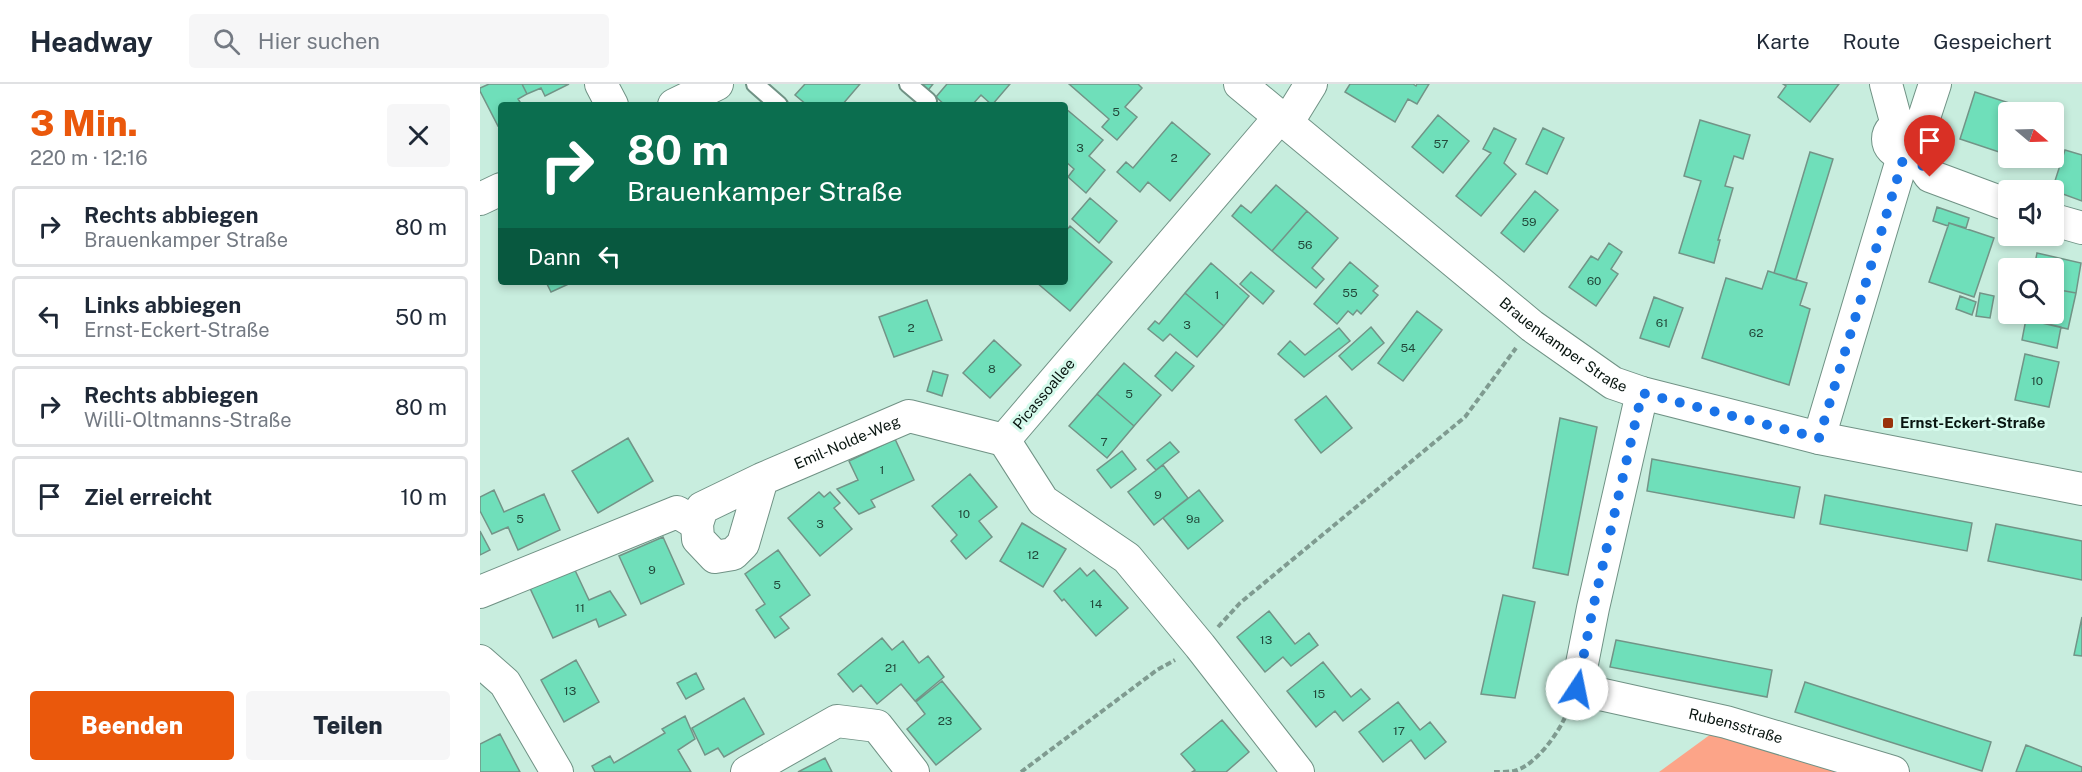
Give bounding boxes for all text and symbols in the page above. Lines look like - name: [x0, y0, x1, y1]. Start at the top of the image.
- search box: [189, 14, 609, 68]
- text: Headway: [30, 25, 153, 58]
- icon: search: [210, 25, 243, 58]
- text: Hier suchen: [258, 28, 380, 54]
- text: Karte: [1756, 29, 1810, 54]
- text: Route: [1843, 29, 1900, 54]
- text: Gespeichert: [1933, 29, 2052, 54]
- text: 3 Min.: [30, 102, 138, 144]
- north arrow: [1998, 102, 2064, 168]
- map controls: [1998, 102, 2064, 324]
- button: close: [387, 104, 450, 167]
- house number: 5: [1112, 105, 1120, 119]
- pin: [1904, 115, 1955, 177]
- icon: arrive: [1913, 124, 1946, 157]
- text: 80 m: [627, 125, 729, 174]
- icon: right: [528, 126, 606, 204]
- house number: 57: [1434, 137, 1448, 151]
- house number: 3: [1076, 141, 1084, 155]
- text: 220 m · 12:16: [30, 146, 148, 170]
- house number: 2: [1170, 151, 1178, 165]
- text: Brauenkamper Straße: [627, 175, 903, 207]
- button: sound: [1998, 180, 2064, 246]
- text: Rechts abbiegen: [84, 202, 259, 228]
- icon: right: [33, 210, 66, 243]
- text: 80 m: [395, 214, 447, 240]
- house number: 59: [1521, 215, 1537, 229]
- text: Brauenkamper Straße: [84, 228, 288, 252]
- house number: 56: [1297, 238, 1313, 252]
- icon: left: [593, 240, 626, 273]
- text: Dann: [528, 244, 581, 270]
- button: search: [1998, 258, 2064, 324]
- house number: 60: [1587, 274, 1601, 288]
- house number: 55: [1342, 286, 1358, 300]
- house number: 1: [1215, 288, 1219, 302]
- text: Links abbiegen: [84, 292, 241, 318]
- street label: Brauenkamper Straße: [1496, 294, 1629, 395]
- icon: left: [33, 300, 66, 333]
- text: 50 m: [395, 304, 447, 330]
- house number: 61: [1656, 316, 1668, 330]
- text: Ernst-Eckert-Straße: [84, 318, 270, 342]
- house number: 3: [1183, 318, 1191, 332]
- house number: 2: [907, 321, 915, 335]
- house number: 62: [1749, 326, 1763, 340]
- house number: 54: [1400, 341, 1416, 355]
- street label: Picassoallee: [1009, 355, 1078, 432]
- house number: 8: [988, 362, 996, 376]
- house number: 10: [2031, 374, 2043, 388]
- text: Rechts abbiegen: [84, 382, 259, 408]
- house number: 5: [1125, 387, 1133, 401]
- icon: right: [33, 390, 66, 423]
- text: 80 m: [395, 394, 447, 420]
- text: Willi-Oltmanns-Straße: [84, 408, 292, 432]
- street label: Emil-Nolde-Weg: [792, 412, 902, 472]
- place label: Ernst-Eckert-Straße: [1900, 414, 2045, 431]
- marker: Ernst-Eckert-Straße: [1881, 416, 1895, 430]
- house number: 7: [1100, 435, 1108, 449]
- house number: 1: [880, 463, 884, 477]
- icon: arrive: [33, 480, 66, 513]
- text: Ziel erreicht: [84, 484, 212, 510]
- text: 10 m: [400, 484, 447, 510]
- house number: 9: [1154, 488, 1162, 502]
- house number: 10: [958, 507, 970, 521]
- house number: 5: [516, 512, 524, 526]
- house number: 9a: [1186, 512, 1200, 526]
- house number: 3: [816, 517, 824, 531]
- house number: 12: [1027, 548, 1039, 562]
- house number: 9: [648, 563, 656, 577]
- house number: 5: [773, 578, 781, 592]
- house number: 14: [1090, 597, 1103, 611]
- house number: 11: [575, 601, 585, 615]
- house number: 13: [1260, 633, 1272, 647]
- position arrow: [1545, 657, 1609, 721]
- house number: 21: [885, 661, 897, 675]
- house number: 13: [564, 684, 576, 698]
- house number: 15: [1313, 687, 1326, 701]
- button: Beenden: [30, 691, 234, 760]
- button: Teilen: [246, 691, 450, 760]
- street label: Rubensstraße: [1687, 705, 1785, 747]
- house number: 23: [938, 714, 952, 728]
- house number: 17: [1393, 724, 1405, 738]

